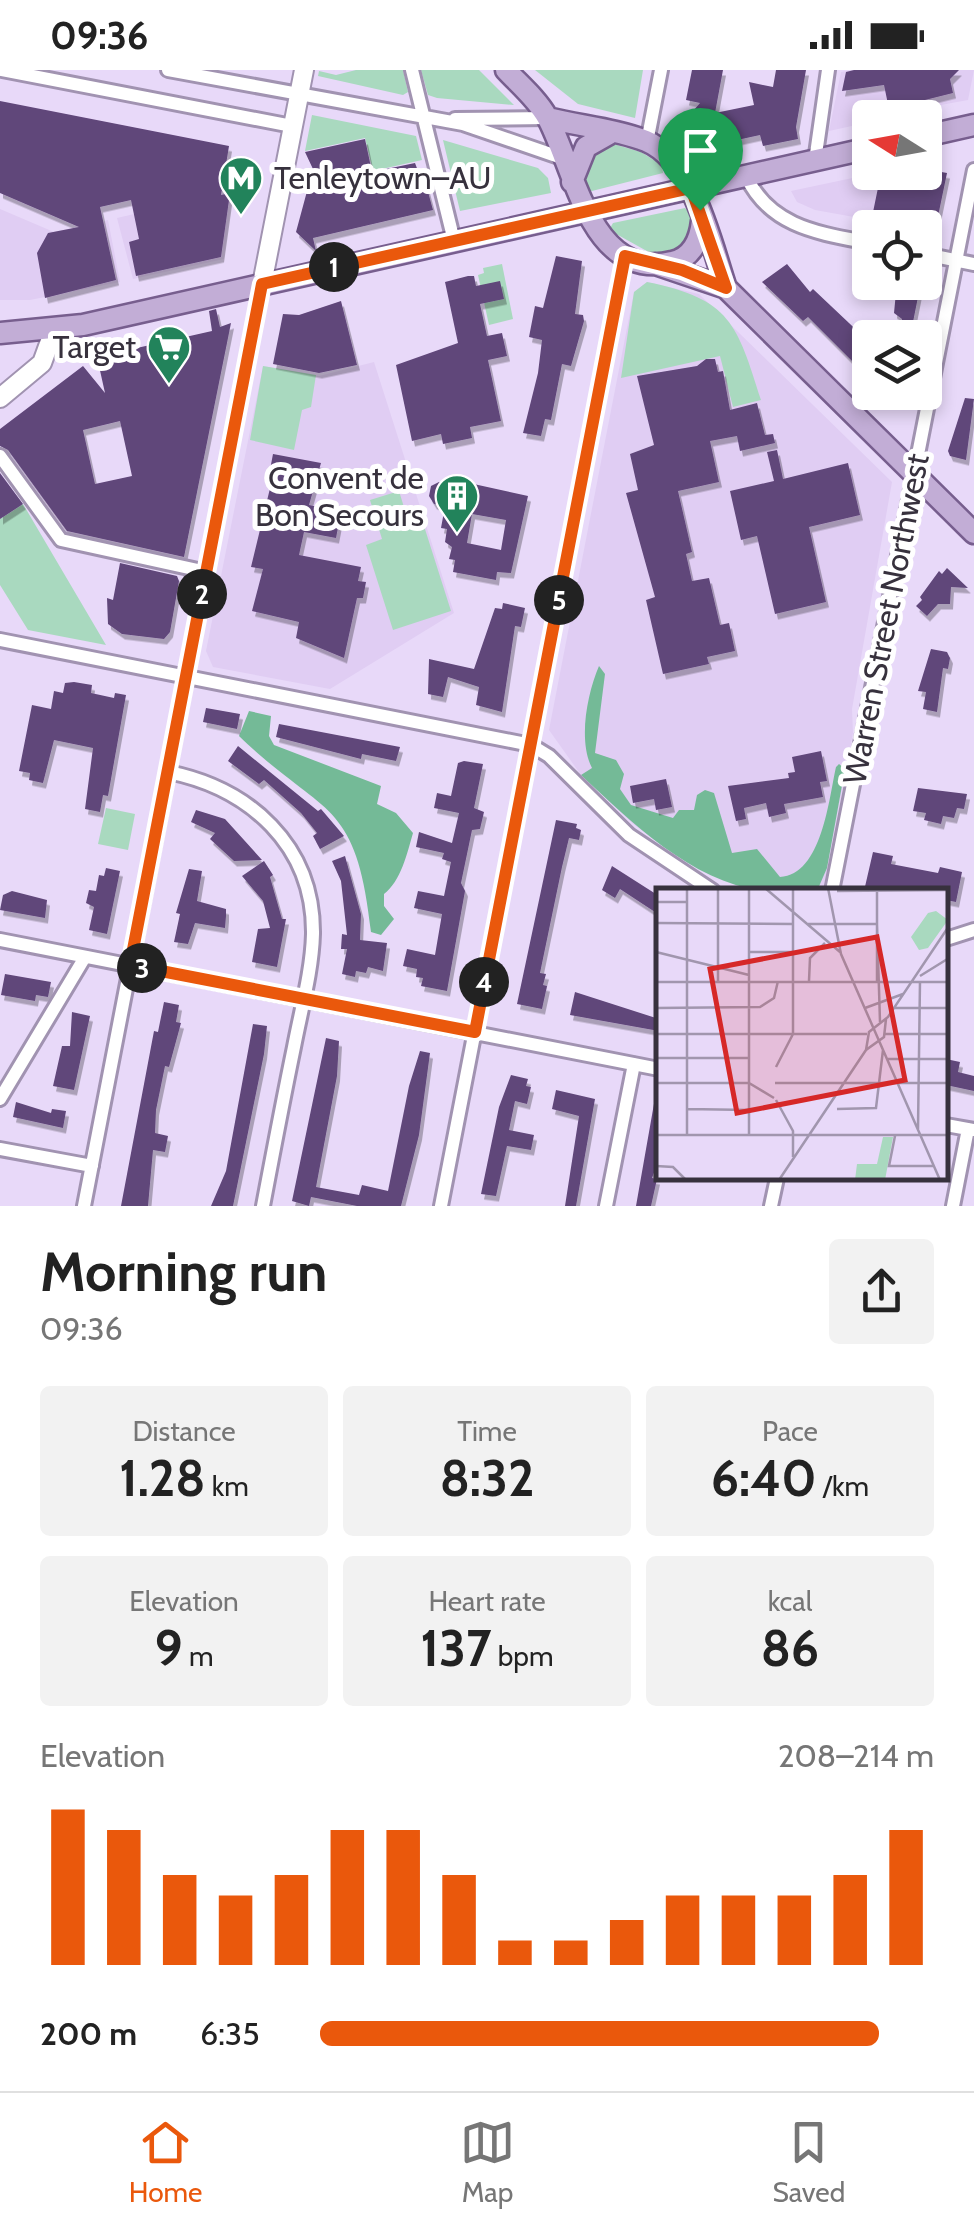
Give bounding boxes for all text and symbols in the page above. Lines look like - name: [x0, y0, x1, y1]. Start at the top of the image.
- text: 09:36: [50, 12, 148, 59]
- north arrow: [852, 100, 942, 190]
- map controls: [852, 100, 942, 410]
- pin: [658, 108, 743, 211]
- icon: arrive: [673, 123, 728, 178]
- metro station icon: Tenleytown–AU: [218, 155, 264, 216]
- place label: Tenleytown–AU: [274, 158, 492, 197]
- button: locate: [852, 210, 942, 300]
- pin: 1: [309, 242, 359, 292]
- text: 1: [329, 250, 339, 284]
- button: layers: [852, 320, 942, 410]
- supermarket icon: Target: [146, 324, 192, 385]
- place label: Target: [53, 327, 136, 366]
- street label: Warren Street Northwest: [834, 450, 937, 788]
- place label: Convent de Bon Secours: [255, 458, 424, 534]
- building icon: Convent de Bon Secours: [434, 473, 480, 534]
- pin: 2: [177, 569, 227, 619]
- pin: 5: [534, 575, 584, 625]
- text: 2: [195, 577, 209, 611]
- text: 5: [551, 583, 567, 617]
- inset map: [656, 888, 949, 1181]
- pin: 3: [117, 943, 167, 993]
- text: 3: [134, 951, 150, 985]
- pin: 4: [459, 957, 509, 1007]
- text: 4: [475, 965, 493, 999]
- text: Morning run: [40, 1238, 327, 1305]
- button: share: [829, 1239, 934, 1344]
- text: 09:36: [40, 1309, 123, 1348]
- text: Distance: [132, 1414, 236, 1448]
- text: Time: [457, 1414, 517, 1448]
- text: Pace: [762, 1414, 818, 1448]
- text: 1.28: [119, 1448, 205, 1509]
- text: 8:32: [440, 1448, 534, 1509]
- text: 6:40: [711, 1448, 817, 1509]
- text: km: [205, 1469, 249, 1503]
- text: /km: [817, 1469, 869, 1503]
- text: Elevation: [129, 1584, 239, 1618]
- text: Heart rate: [428, 1584, 546, 1618]
- text: kcal: [768, 1584, 812, 1618]
- text: 9: [155, 1618, 183, 1679]
- text: 137: [421, 1618, 491, 1679]
- text: 86: [761, 1618, 819, 1679]
- text: m: [183, 1639, 213, 1673]
- text: bpm: [491, 1639, 553, 1673]
- text: Elevation: [40, 1736, 165, 1775]
- text: 208–214 m: [778, 1736, 934, 1775]
- text: 200 m: [40, 2014, 137, 2053]
- text: 6:35: [200, 2014, 259, 2053]
- tab: Home: [129, 2115, 202, 2209]
- tab: Map: [460, 2115, 515, 2209]
- tab: Saved: [773, 2115, 845, 2209]

